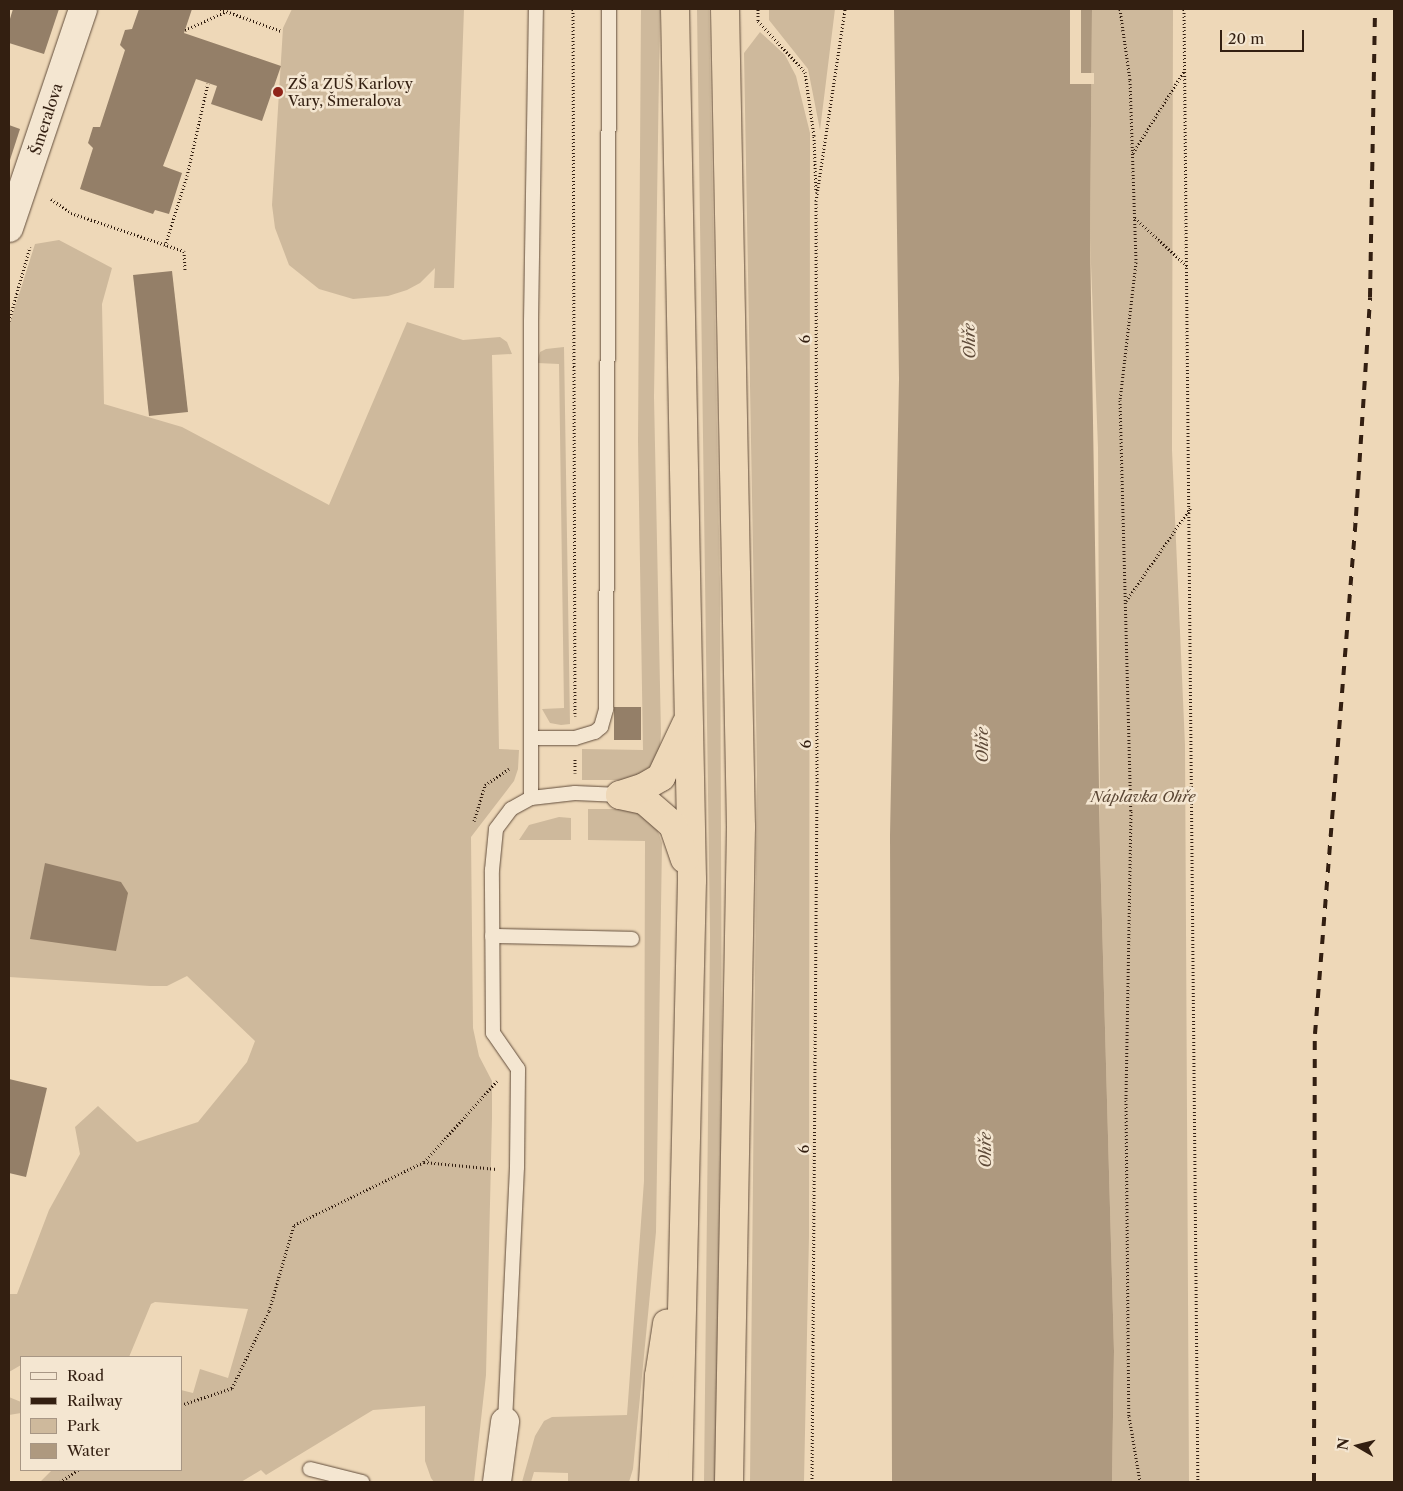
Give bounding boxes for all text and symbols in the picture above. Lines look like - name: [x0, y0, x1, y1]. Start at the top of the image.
- scale bar: [1223, 20, 1307, 52]
- text: 20 m: [1228, 29, 1264, 48]
- place label: ZŠ a ZUŠ Karlovy Vary, Šmeralova: [288, 74, 413, 109]
- street label: Šmeralova: [26, 81, 66, 157]
- marker: ZŠ a ZUŠ Karlovy Vary, Šmeralova: [272, 86, 284, 98]
- water label: Ohře: [959, 323, 979, 359]
- street label: 6: [796, 335, 814, 343]
- water label: Ohře: [972, 727, 992, 763]
- street label: 6: [797, 740, 815, 748]
- park label: Náplavka Ohře: [1091, 788, 1195, 806]
- water label: Ohře: [975, 1132, 995, 1168]
- street label: 6: [795, 1145, 813, 1153]
- legend: [20, 1356, 182, 1471]
- text: Road: [67, 1366, 104, 1385]
- text: Railway: [67, 1391, 123, 1410]
- text: Park: [67, 1416, 100, 1435]
- north arrow: [1333, 1421, 1383, 1471]
- text: N: [1333, 1437, 1353, 1451]
- text: Water: [67, 1441, 110, 1460]

